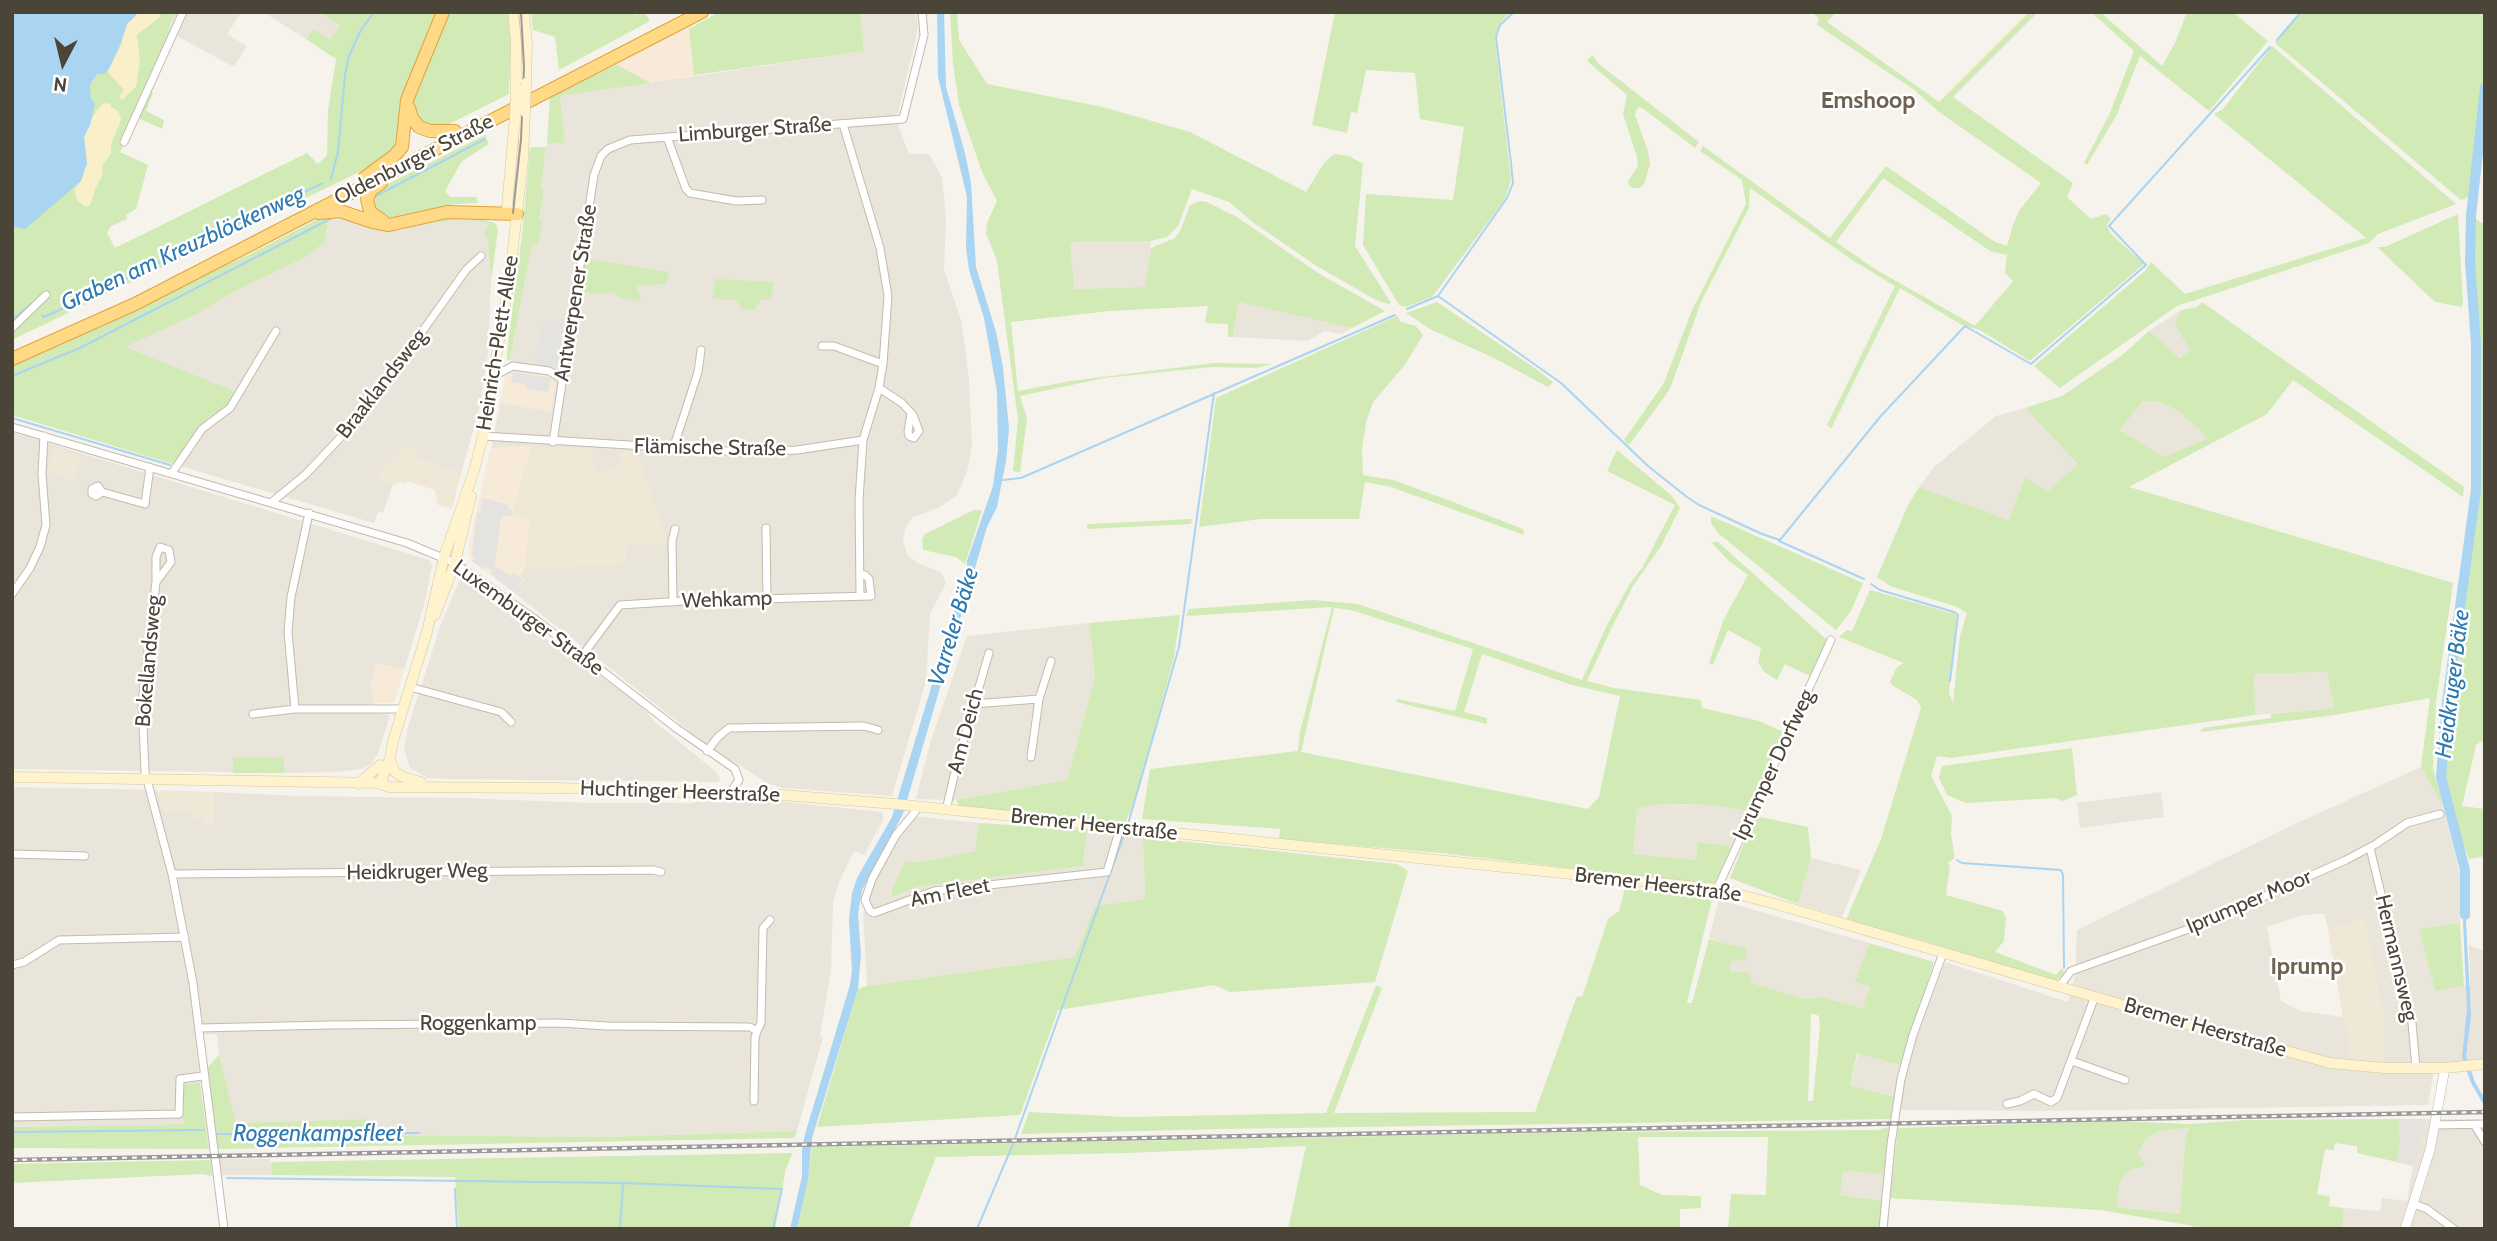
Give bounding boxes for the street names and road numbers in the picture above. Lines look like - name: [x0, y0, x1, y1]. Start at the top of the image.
- street label: Oldenburger Straße: [330, 109, 498, 211]
- street label: Limburger Straße: [678, 112, 832, 148]
- street label: Antwerpener Straße: [550, 203, 602, 383]
- street label: Heinrich-Plett-Allee: [472, 254, 524, 432]
- street label: Braaklandsweg: [331, 324, 433, 444]
- street label: Flämische Straße: [634, 434, 786, 462]
- street label: Luxemburger Straße: [448, 555, 608, 681]
- street label: Wehkamp: [681, 586, 773, 614]
- street label: Bokellandsweg: [131, 594, 167, 728]
- street label: Am Deich: [943, 686, 989, 776]
- street label: Iprumper Dorfweg: [1728, 686, 1820, 844]
- street label: Huchtinger Heerstraße: [580, 776, 780, 808]
- street label: Bremer Heerstraße: [1009, 804, 1179, 846]
- street label: Heidkruger Weg: [346, 858, 488, 886]
- street label: Bremer Heerstraße: [1573, 862, 1743, 908]
- street label: Iprumper Moor: [2183, 864, 2315, 940]
- street label: Am Fleet: [908, 873, 992, 913]
- street label: Hermannsweg: [2369, 892, 2423, 1024]
- street label: Bremer Heerstraße: [2121, 993, 2289, 1063]
- street label: Roggenkamp: [420, 1011, 536, 1037]

